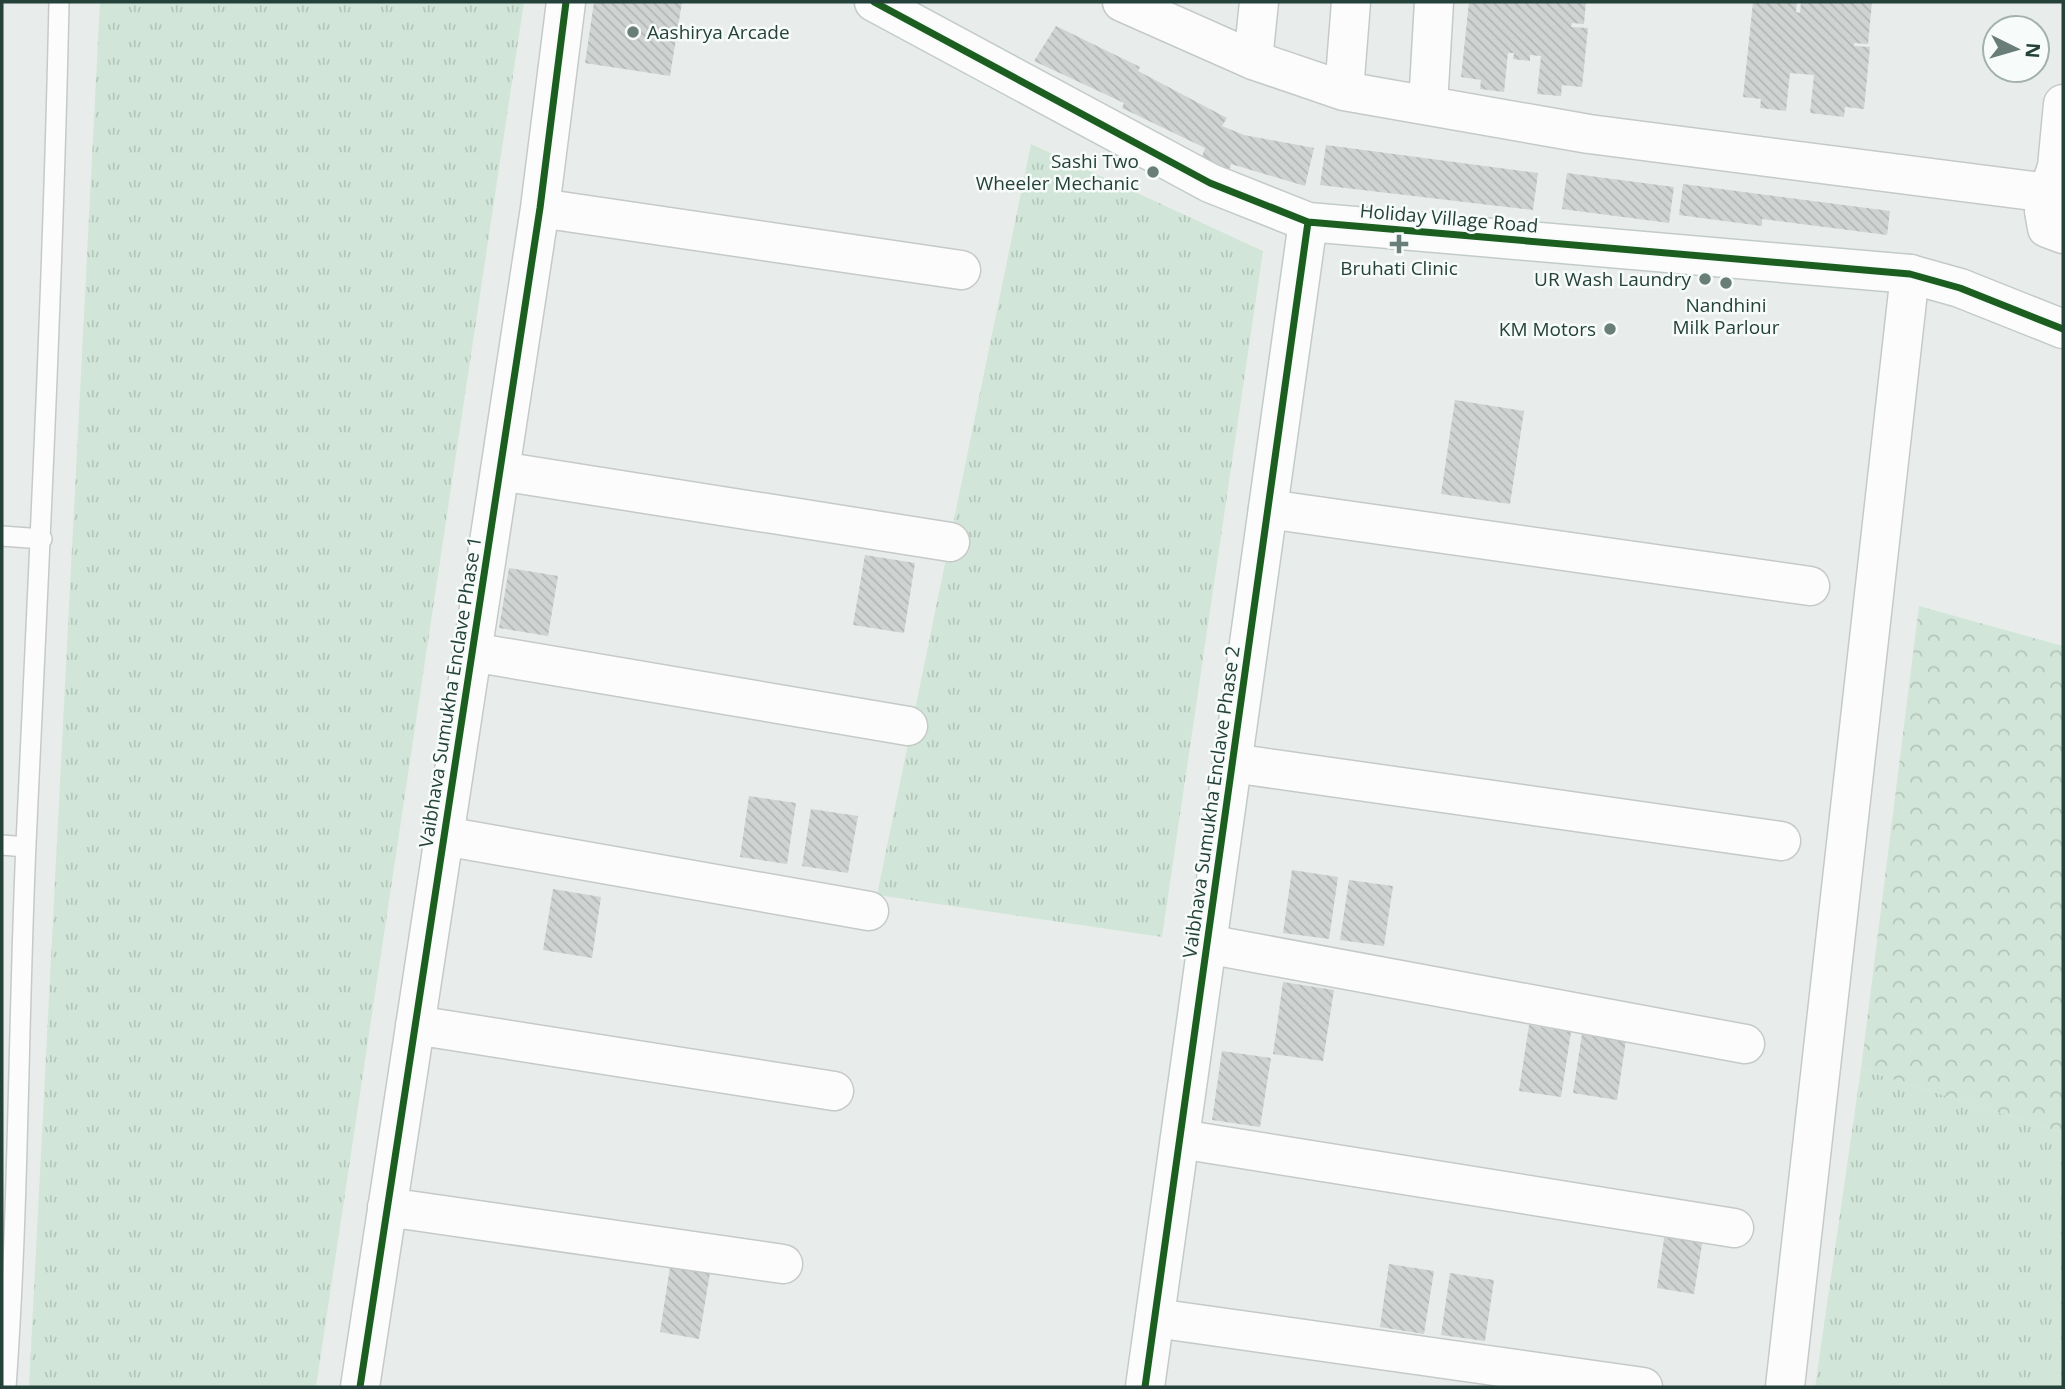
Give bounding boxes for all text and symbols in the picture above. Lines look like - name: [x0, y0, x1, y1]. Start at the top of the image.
- north arrow: [1981, 14, 2051, 84]
- place label: Aashirya Arcade: [647, 19, 790, 45]
- marker: Aashirya Arcade: [625, 24, 641, 40]
- text: N: [2019, 42, 2047, 59]
- place label: Sashi Two Wheeler Mechanic: [976, 148, 1139, 196]
- marker: Sashi Two Wheeler Mechanic: [1145, 164, 1161, 180]
- street label: Holiday Village Road: [1359, 197, 1539, 239]
- marker: Bruhati Clinic: [1389, 234, 1409, 254]
- place label: Bruhati Clinic: [1340, 255, 1458, 281]
- place label: UR Wash Laundry: [1534, 266, 1691, 292]
- marker: UR Wash Laundry: [1697, 271, 1713, 287]
- marker: Nandhini Milk Parlour: [1718, 275, 1734, 291]
- place label: Nandhini Milk Parlour: [1673, 292, 1780, 340]
- place label: KM Motors: [1499, 316, 1596, 342]
- marker: KM Motors: [1602, 321, 1618, 337]
- street label: Vaibhava Sumukha Enclave Phase 1: [413, 534, 487, 850]
- street label: Vaibhava Sumukha Enclave Phase 2: [1176, 644, 1246, 960]

